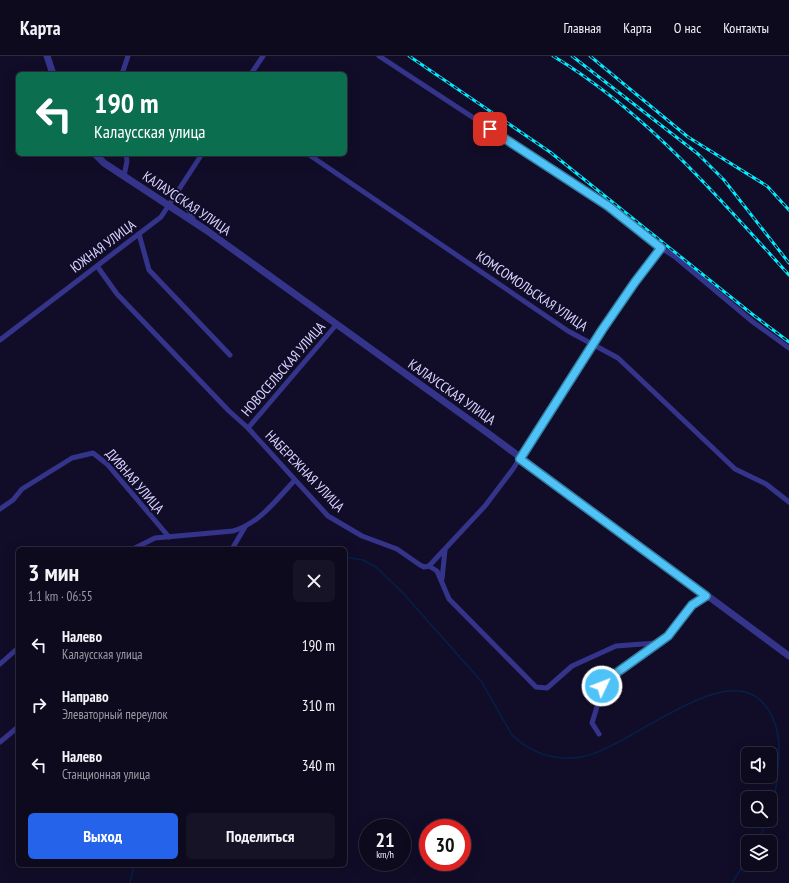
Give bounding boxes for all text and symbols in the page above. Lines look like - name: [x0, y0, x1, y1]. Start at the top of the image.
- text: Карта: [20, 16, 61, 40]
- text: Главная: [563, 19, 601, 37]
- text: Карта: [623, 19, 652, 37]
- text: О нас: [674, 19, 701, 37]
- text: Контакты: [723, 19, 769, 37]
- text: 190 m: [94, 84, 158, 121]
- icon: left: [28, 88, 80, 140]
- pin: [473, 112, 507, 146]
- icon: arrive: [479, 118, 501, 140]
- text: Калаусская улица: [94, 120, 206, 143]
- street label: КАЛАУССКАЯ УЛИЦА: [139, 167, 235, 239]
- street label: ЮЖНАЯ УЛИЦА: [67, 215, 140, 276]
- street label: КОМСОМОЛЬСКАЯ УЛИЦА: [473, 247, 592, 335]
- street label: НОВОСЕЛЬСКАЯ УЛИЦА: [237, 318, 329, 420]
- street label: КАЛАУССКАЯ УЛИЦА: [405, 355, 500, 429]
- street label: НАБЕРЕЖНАЯ УЛИЦА: [262, 427, 349, 516]
- street label: ДИВНАЯ УЛИЦА: [102, 445, 168, 517]
- text: 3 мин: [28, 557, 79, 588]
- button: close: [293, 560, 335, 602]
- text: 1.1 km · 06:55: [28, 588, 93, 605]
- text: Налево: [62, 627, 102, 646]
- icon: left: [28, 634, 50, 656]
- text: 190 m: [302, 636, 335, 655]
- text: Калаусская улица: [62, 646, 143, 663]
- position arrow: [581, 665, 623, 707]
- text: Направо: [62, 687, 109, 706]
- icon: right: [28, 694, 50, 716]
- text: 310 m: [302, 696, 335, 715]
- text: Элеваторный переулок: [62, 706, 168, 723]
- text: Налево: [62, 747, 102, 766]
- map controls: [741, 747, 777, 871]
- button: sound: [741, 747, 777, 783]
- icon: left: [28, 754, 50, 776]
- text: 340 m: [302, 756, 335, 775]
- text: Станционная улица: [62, 766, 150, 783]
- button: search: [741, 791, 777, 827]
- button: Выход: [28, 813, 178, 859]
- button: Поделиться: [186, 813, 335, 859]
- speed limit sign: 30: [419, 819, 471, 871]
- text: 21: [375, 827, 395, 853]
- button: layers: [741, 835, 777, 871]
- text: km/h: [376, 848, 394, 861]

